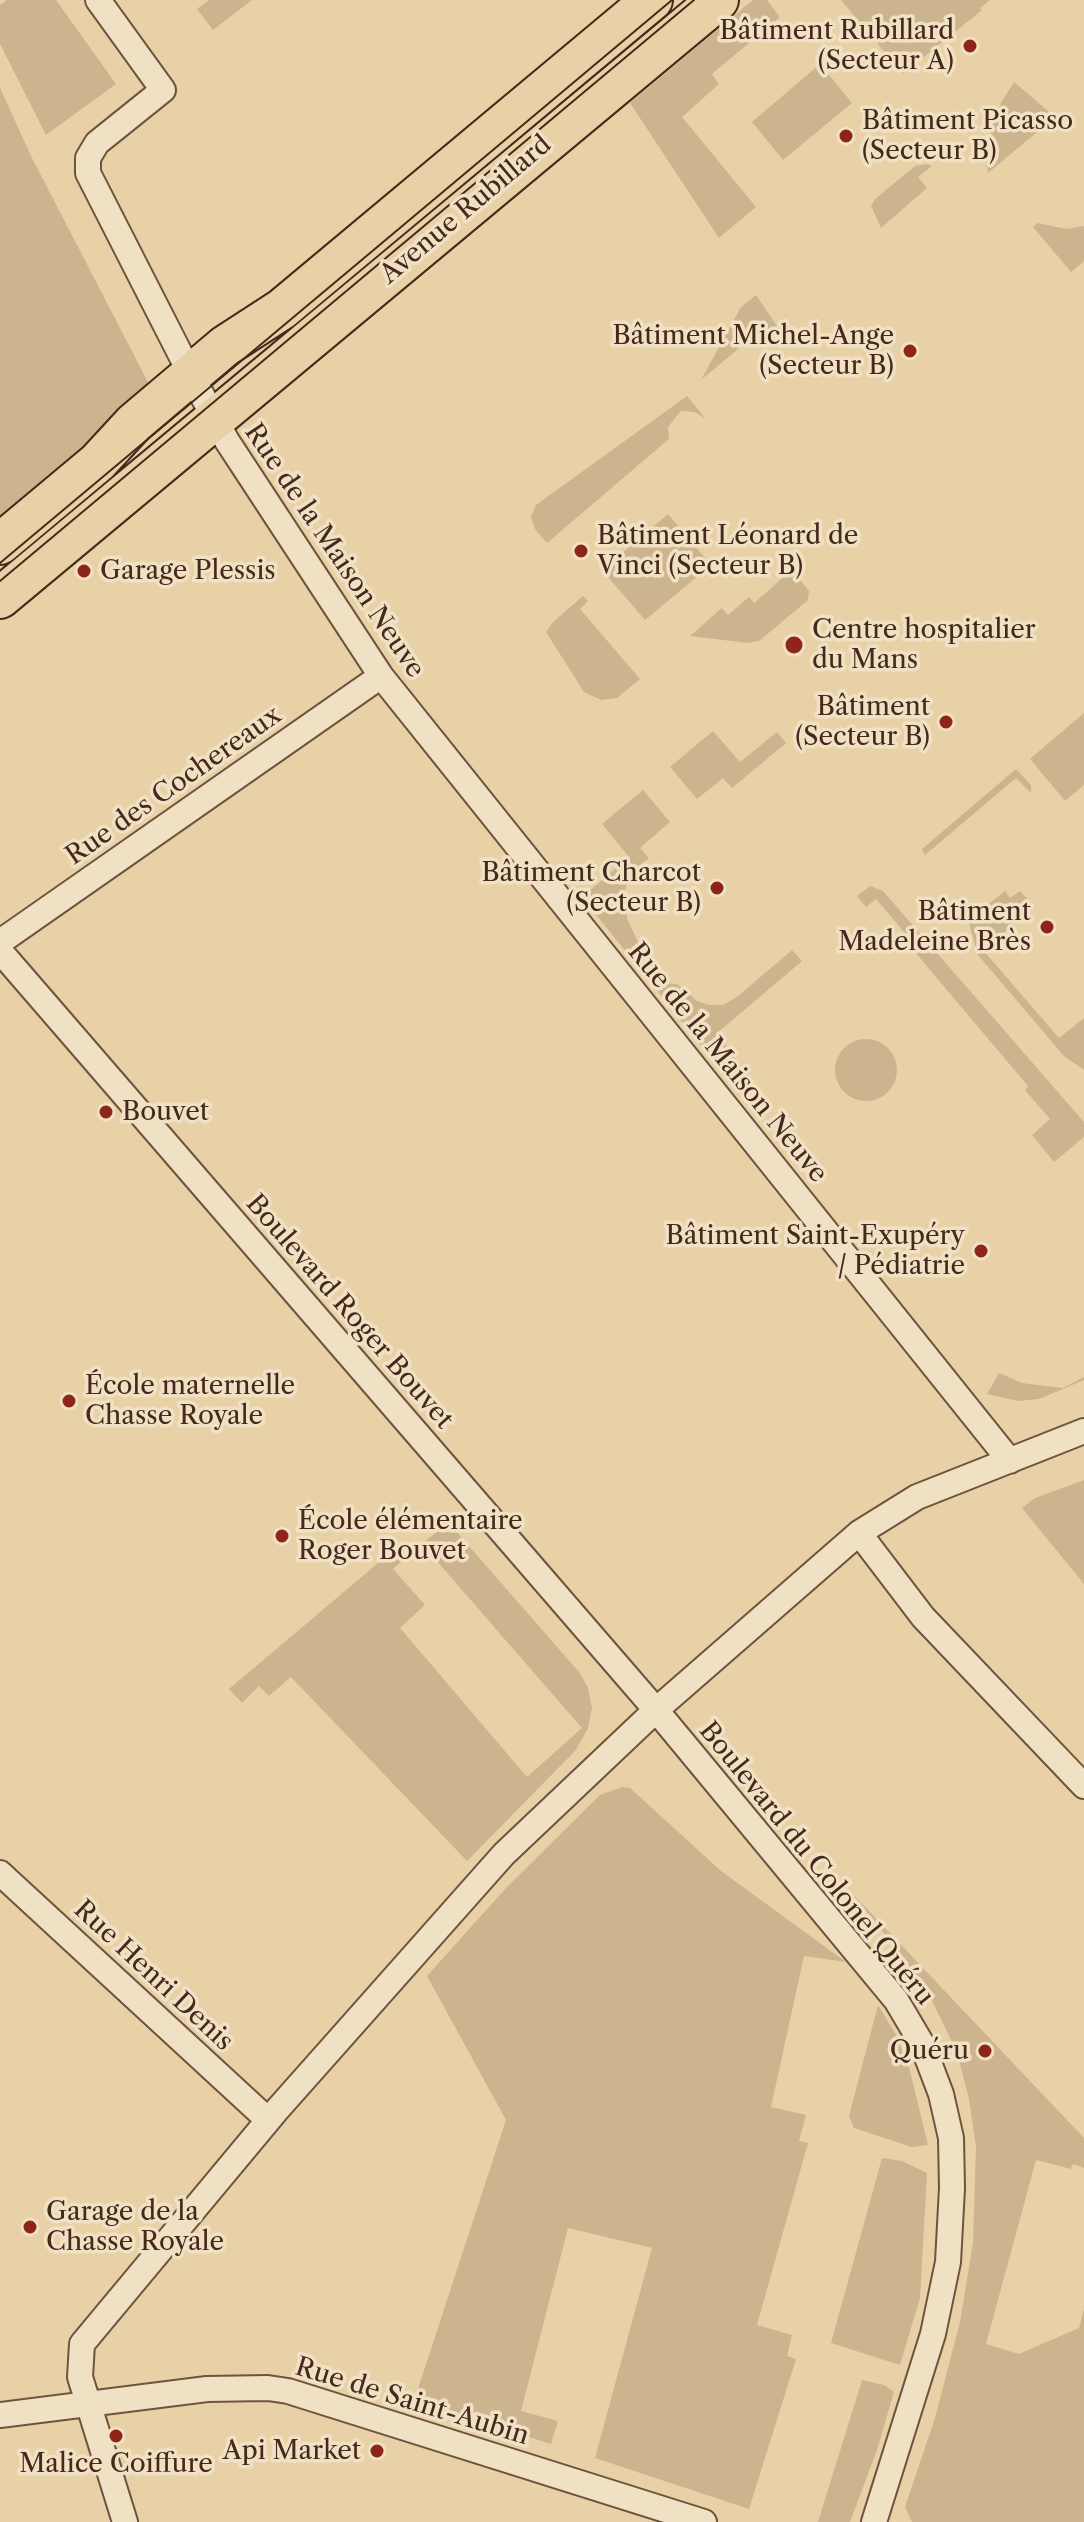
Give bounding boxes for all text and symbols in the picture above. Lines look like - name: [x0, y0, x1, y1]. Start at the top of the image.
- place label: Bâtiment Rubillard (Secteur A): [720, 15, 954, 76]
- marker: Bâtiment Rubillard (Secteur A): [961, 37, 979, 55]
- place label: Bâtiment Picasso (Secteur B): [862, 105, 1073, 166]
- marker: Bâtiment Picasso (Secteur B): [837, 127, 855, 145]
- street label: Avenue Rubillard: [374, 129, 558, 291]
- place label: Bâtiment Michel-Ange (Secteur B): [612, 320, 894, 382]
- marker: Bâtiment Michel-Ange (Secteur B): [901, 342, 919, 360]
- street label: Rue de la Maison Neuve: [237, 418, 431, 684]
- place label: Bâtiment Léonard de Vinci (Secteur B): [597, 520, 858, 582]
- marker: Bâtiment Léonard de Vinci (Secteur B): [572, 542, 590, 560]
- place label: Garage Plessis: [100, 555, 276, 587]
- marker: Garage Plessis: [75, 562, 93, 580]
- place label: Centre hospitalier du Mans: [812, 614, 1036, 676]
- marker: Centre hospitalier du Mans: [783, 634, 805, 656]
- place label: Bâtiment (Secteur B): [795, 691, 930, 752]
- street label: Rue des Cochereaux: [60, 700, 288, 872]
- marker: Bâtiment (Secteur B): [937, 713, 955, 731]
- place label: Bâtiment Charcot (Secteur B): [481, 857, 701, 918]
- marker: Bâtiment Charcot (Secteur B): [708, 879, 726, 897]
- place label: Bâtiment Madeleine Brès: [838, 896, 1031, 958]
- marker: Bâtiment Madeleine Brès: [1038, 918, 1056, 936]
- street label: Rue de la Maison Neuve: [621, 937, 833, 1189]
- place label: Bouvet: [122, 1096, 209, 1128]
- marker: Bouvet: [97, 1103, 115, 1121]
- street label: Boulevard Roger Bouvet: [239, 1189, 459, 1435]
- place label: Bâtiment Saint-Exupéry / Pédiatrie: [666, 1220, 965, 1282]
- marker: Bâtiment Saint-Exupéry / Pédiatrie: [972, 1242, 990, 1260]
- place label: École maternelle Chasse Royale: [85, 1370, 295, 1432]
- marker: École maternelle Chasse Royale: [60, 1392, 78, 1410]
- place label: École élémentaire Roger Bouvet: [298, 1505, 523, 1566]
- marker: École élémentaire Roger Bouvet: [273, 1527, 291, 1545]
- street label: Boulevard du Colonel Quéru: [692, 1716, 940, 2012]
- street label: Rue Henri Denis: [67, 1894, 239, 2058]
- place label: Quéru: [890, 2035, 969, 2067]
- marker: Quéru: [976, 2042, 994, 2060]
- place label: Garage de la Chasse Royale: [46, 2196, 224, 2258]
- marker: Garage de la Chasse Royale: [21, 2218, 39, 2236]
- street label: Rue de Saint-Aubin: [291, 2352, 533, 2452]
- marker: Malice Coiffure: [107, 2427, 125, 2445]
- place label: Api Market: [222, 2435, 361, 2467]
- marker: Api Market: [368, 2442, 386, 2460]
- place label: Malice Coiffure: [19, 2448, 213, 2480]

